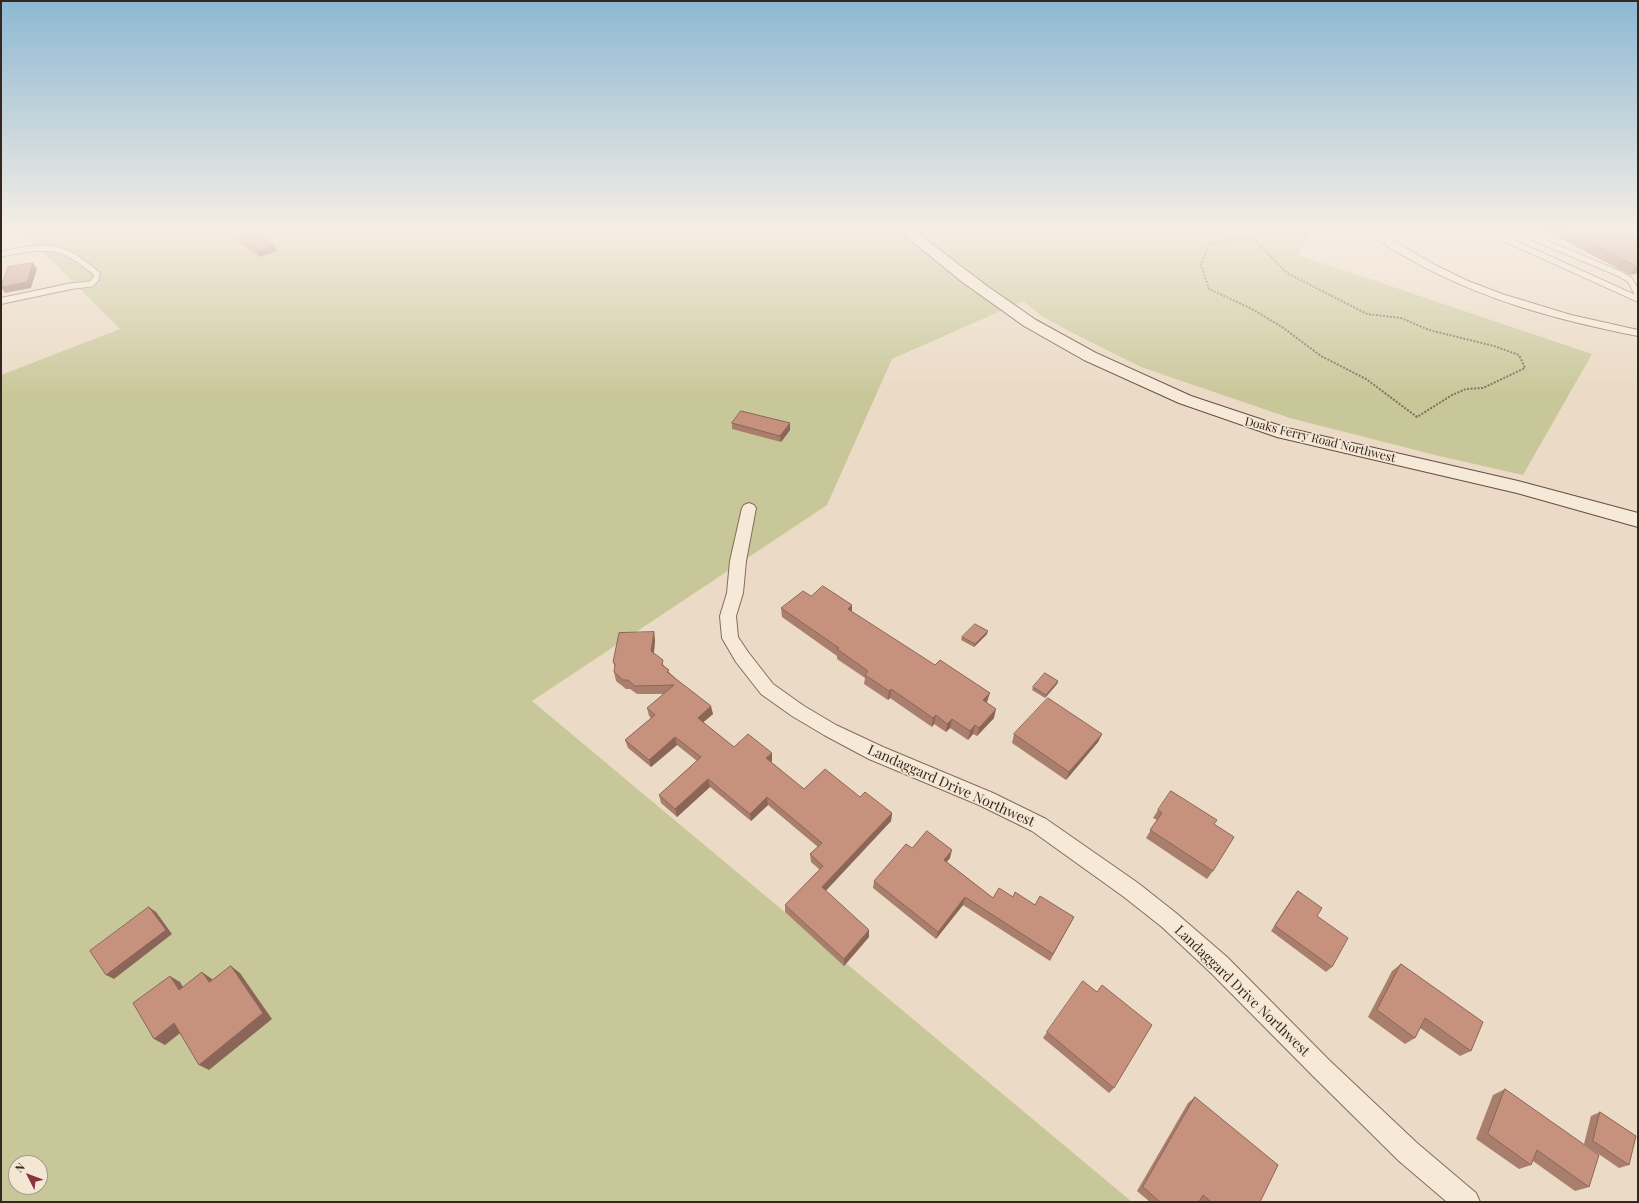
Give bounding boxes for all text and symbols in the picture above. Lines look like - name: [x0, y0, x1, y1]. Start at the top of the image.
- street label: Doaks Ferry Road Northwest: [1243, 414, 1397, 466]
- street label: Landaggard Drive Northwest: [865, 741, 1037, 831]
- street label: Landaggard Drive Northwest: [1171, 922, 1313, 1060]
- north arrow: [8, 1155, 48, 1195]
- text: N: [11, 1159, 28, 1175]

